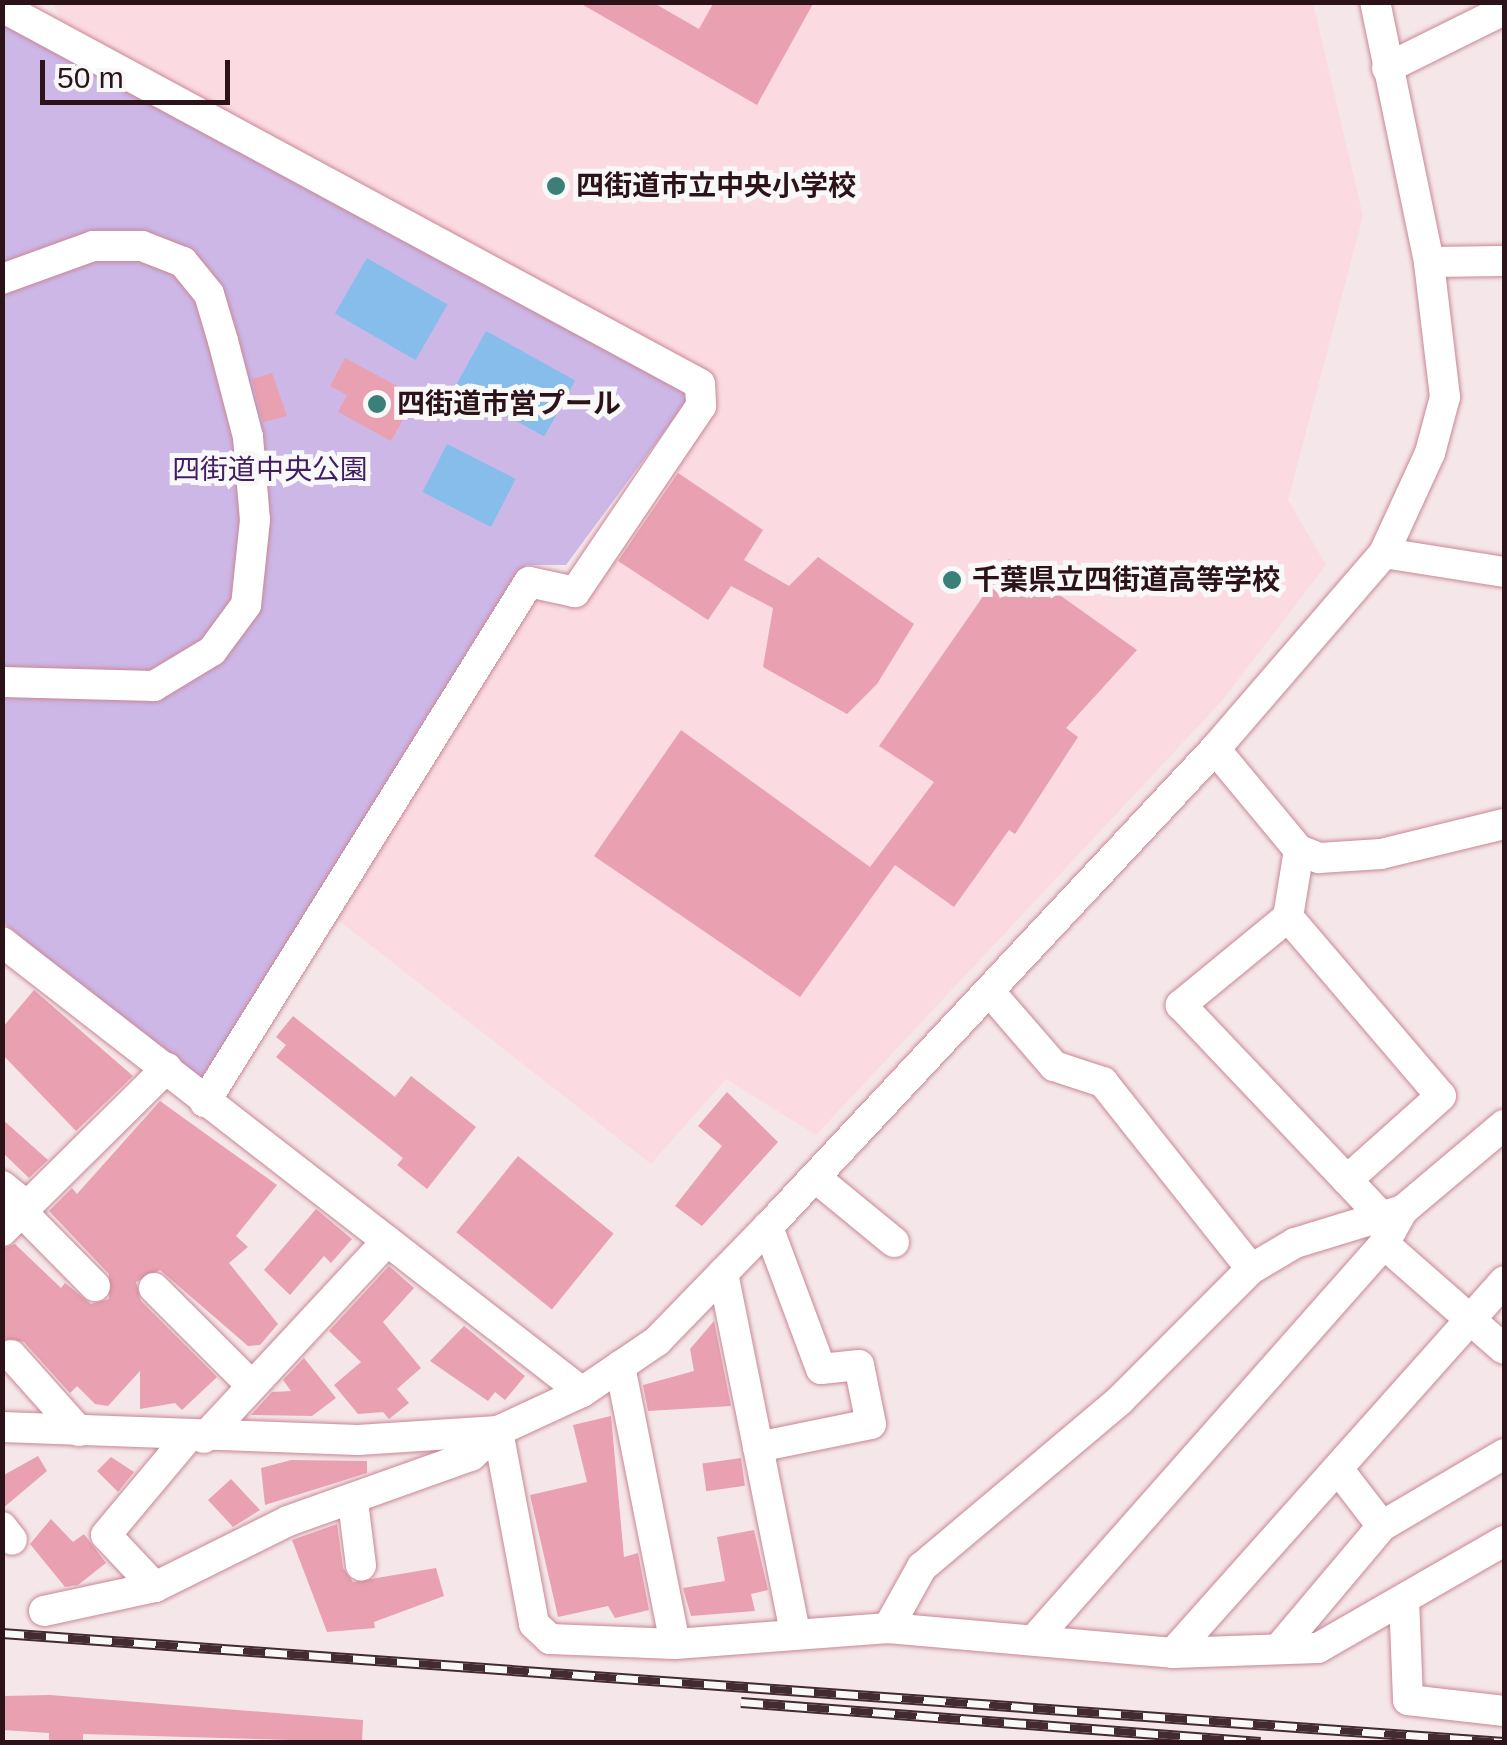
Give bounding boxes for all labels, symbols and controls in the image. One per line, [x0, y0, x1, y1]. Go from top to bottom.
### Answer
scale bar [45, 40, 235, 102]
text: 50 m [57, 61, 124, 94]
place label: 四街道市立中央小学校 [576, 169, 856, 203]
marker: 四街道市立中央小学校 [545, 175, 567, 197]
place label: 四街道市営プール [397, 387, 621, 421]
marker: 四街道市営プール [366, 393, 388, 415]
park label: 四街道中央公園 [172, 453, 368, 487]
place label: 千葉県立四街道高等学校 [972, 563, 1280, 597]
marker: 千葉県立四街道高等学校 [941, 569, 963, 591]

